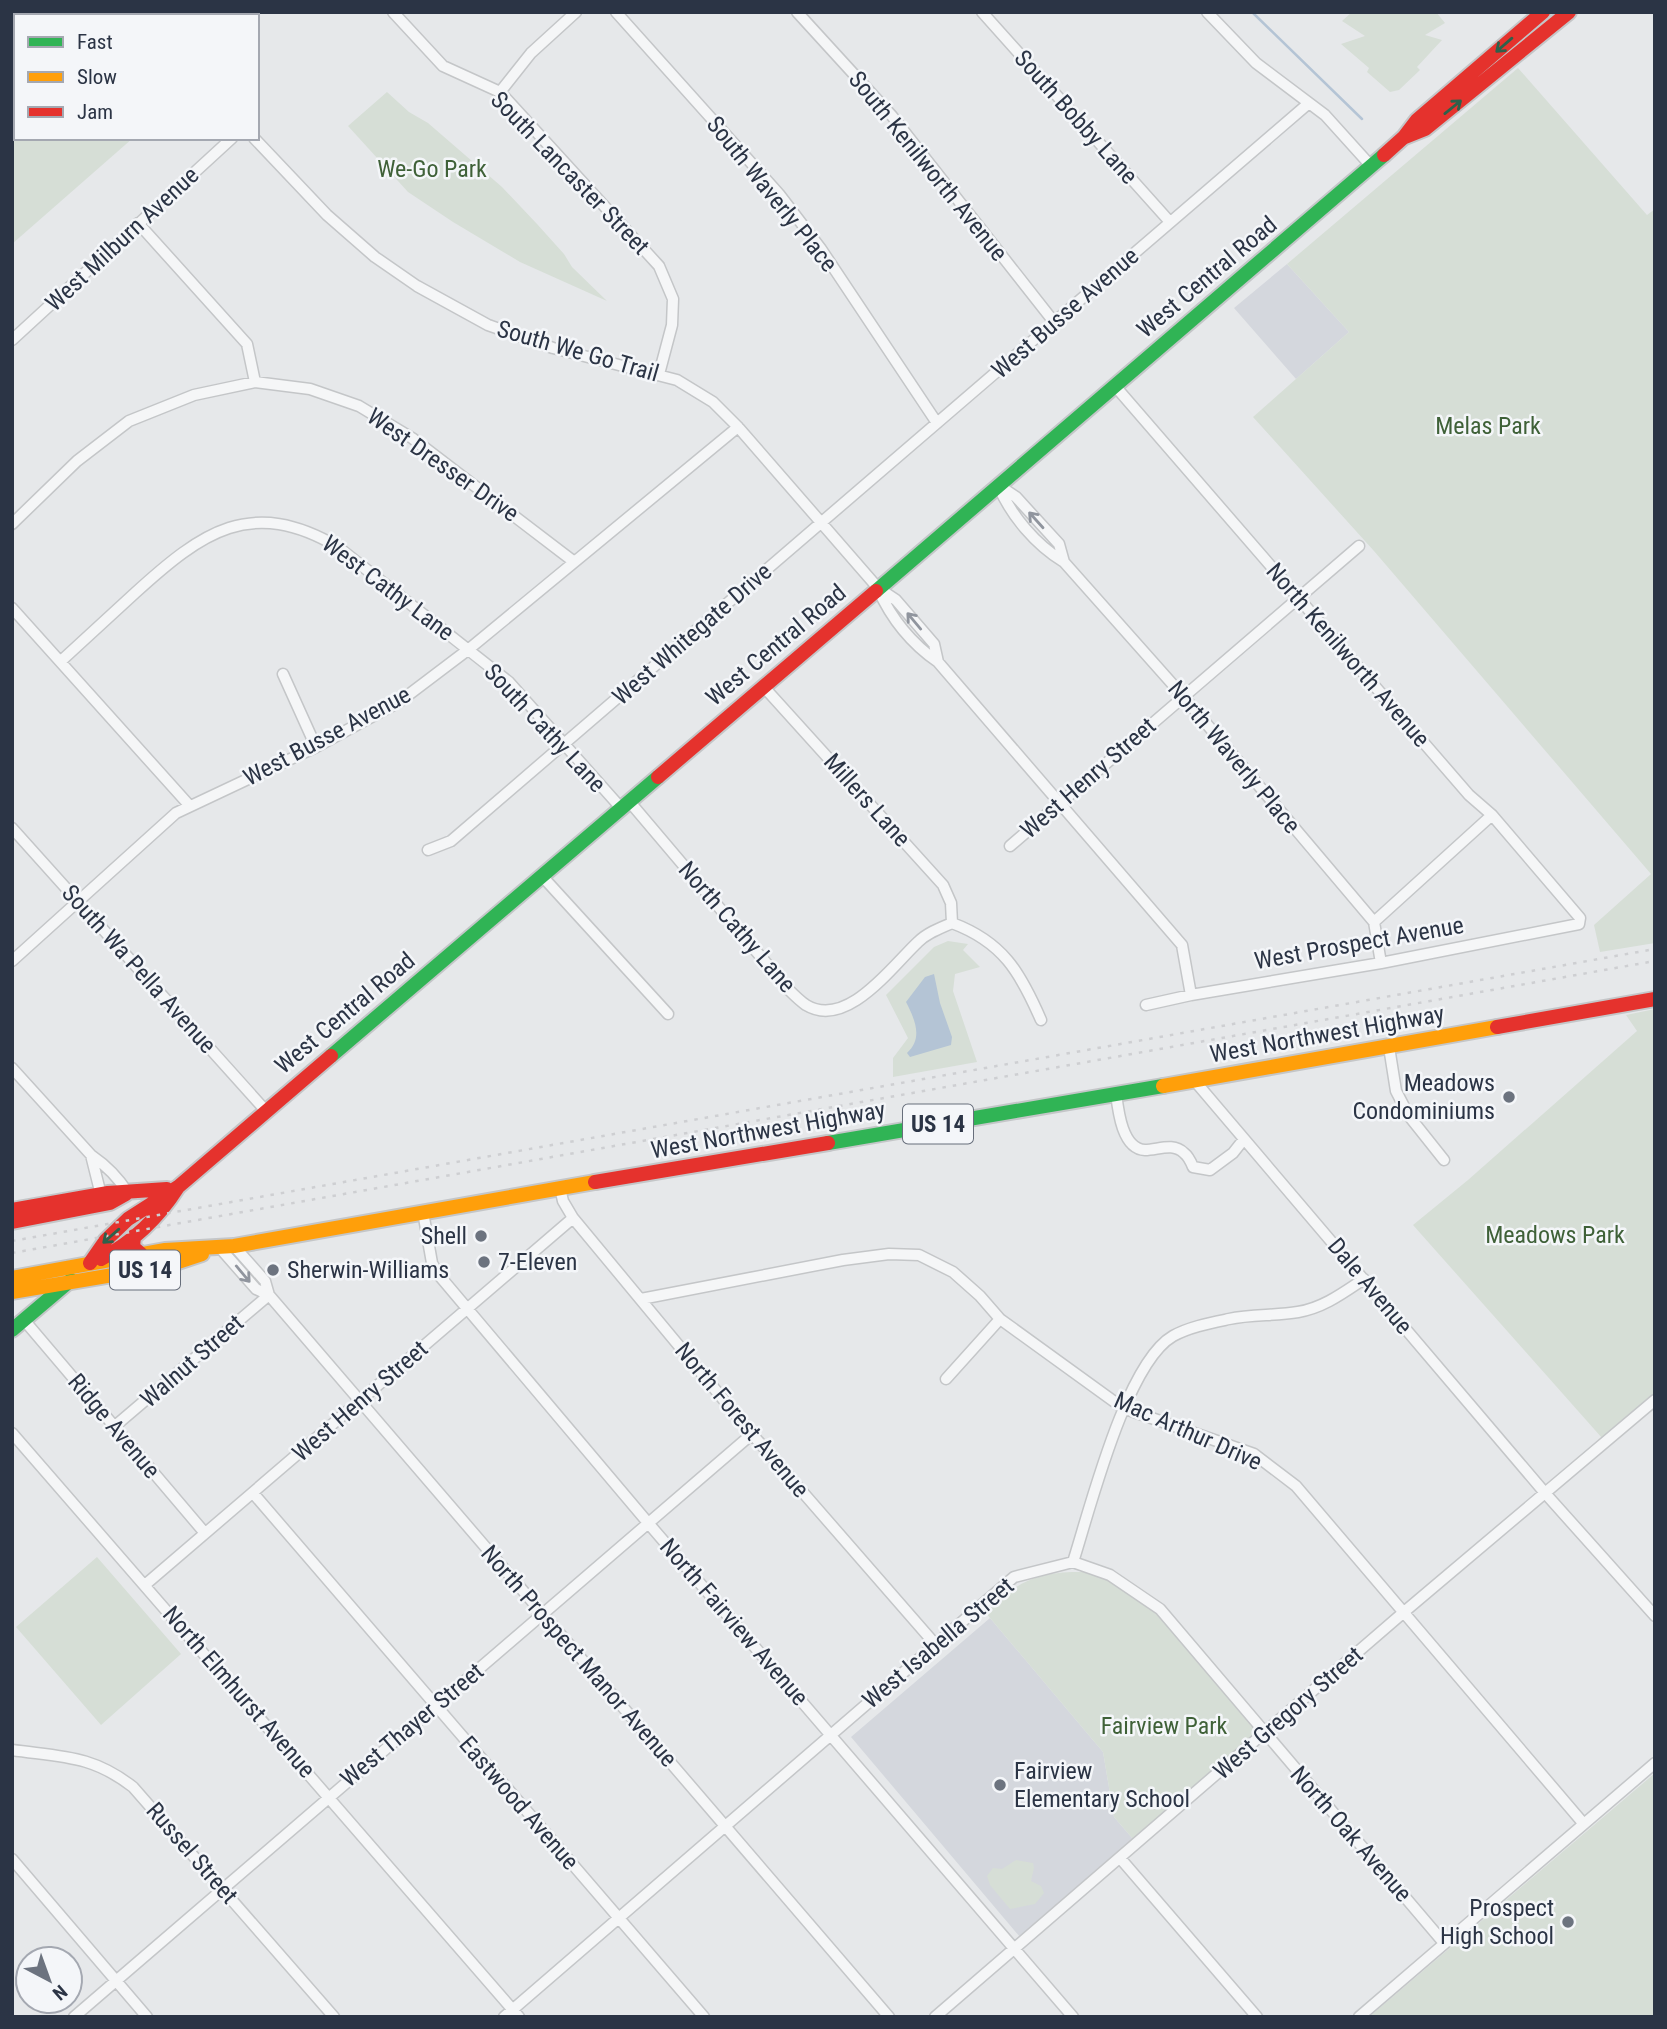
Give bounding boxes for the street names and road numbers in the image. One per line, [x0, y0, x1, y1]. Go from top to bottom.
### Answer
street label: South Bobby Lane [1009, 44, 1143, 190]
street label: South Kenilworth Avenue [843, 66, 1013, 266]
street label: South Lancaster Street [485, 86, 655, 260]
street label: South Waverly Place [701, 111, 843, 277]
street label: West Milburn Avenue [40, 161, 204, 317]
street label: West Central Road [1131, 210, 1283, 344]
street label: West Busse Avenue [986, 242, 1144, 384]
street label: South We Go Trail [494, 314, 662, 388]
street label: West Dresser Drive [362, 402, 524, 528]
street label: West Cathy Lane [317, 529, 459, 647]
street label: West Whitegate Drive [607, 557, 777, 711]
street label: North Kenilworth Avenue [1261, 557, 1435, 753]
street label: West Central Road [700, 578, 852, 712]
street label: South Cathy Lane [478, 658, 612, 798]
street label: North Waverly Place [1162, 675, 1306, 839]
street label: West Busse Avenue [239, 680, 415, 792]
street label: West Henry Street [1015, 712, 1161, 844]
street label: Millers Lane [818, 748, 916, 852]
street label: North Cathy Lane [673, 856, 801, 998]
street label: South Wa Pella Avenue [56, 879, 222, 1059]
street label: West Prospect Avenue [1252, 911, 1466, 975]
street label: West Central Road [269, 946, 421, 1080]
street label: West Northwest Highway [1208, 1000, 1446, 1068]
street label: West Northwest Highway [649, 1096, 887, 1164]
road number: US 14 [903, 1105, 973, 1144]
street label: Dale Avenue [1322, 1232, 1418, 1340]
road number: US 14 [110, 1250, 180, 1289]
street label: Walnut Street [135, 1309, 249, 1413]
street label: West Henry Street [287, 1335, 433, 1467]
street label: North Forest Avenue [669, 1337, 815, 1503]
street label: Ridge Avenue [62, 1368, 166, 1484]
street label: Mac Arthur Drive [1110, 1386, 1266, 1476]
street label: North Fairview Avenue [654, 1533, 814, 1711]
street label: North Prospect Manor Avenue [475, 1539, 683, 1773]
street label: West Isabella Street [857, 1572, 1019, 1714]
street label: North Elmhurst Avenue [157, 1601, 321, 1783]
street label: West Gregory Street [1208, 1641, 1368, 1785]
street label: West Thayer Street [335, 1657, 489, 1793]
street label: Eastwood Avenue [453, 1731, 585, 1875]
street label: North Oak Avenue [1285, 1761, 1417, 1907]
street label: Russel Street [141, 1797, 243, 1909]

